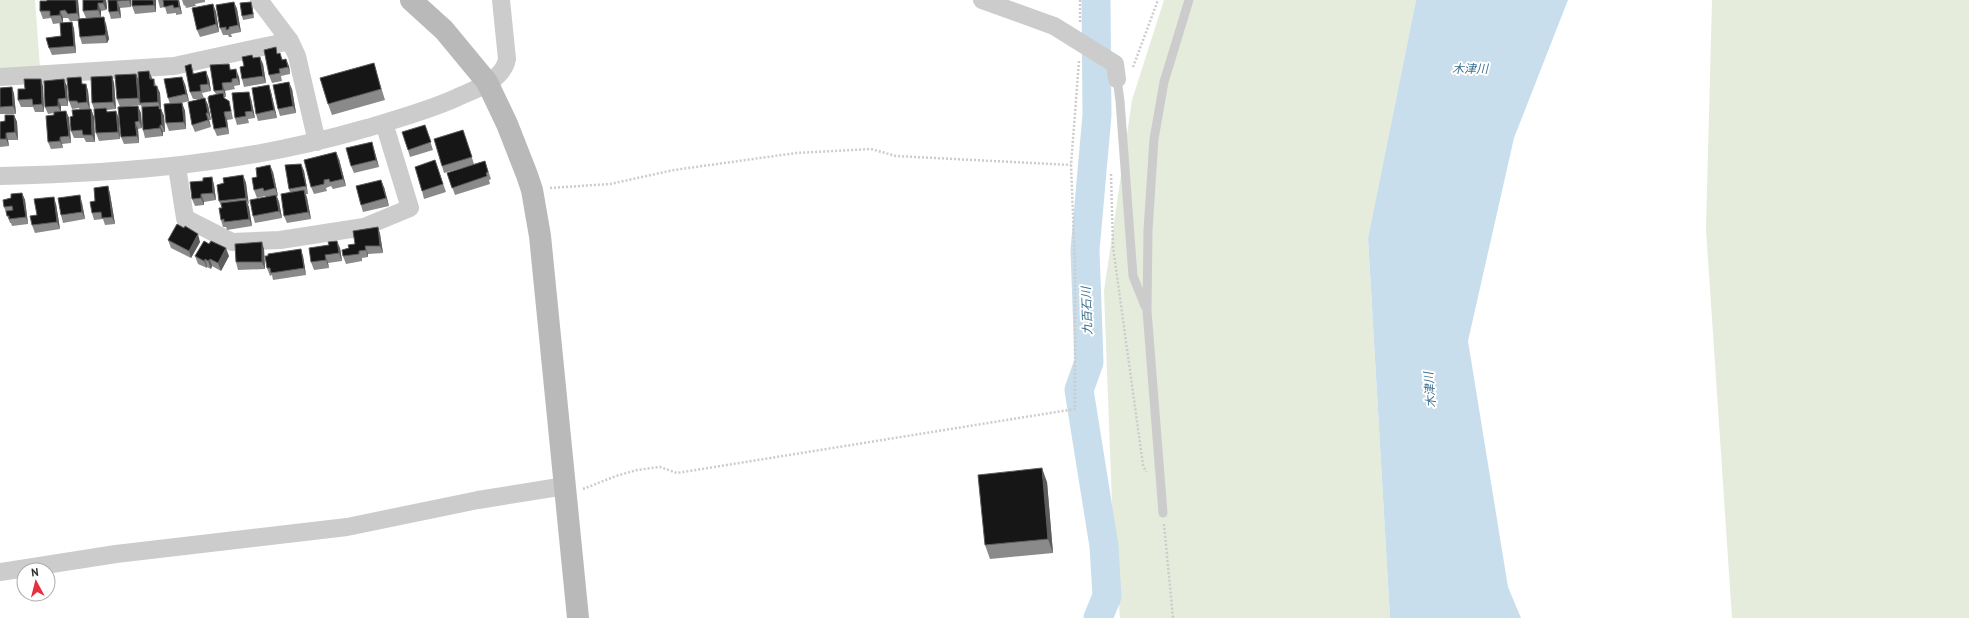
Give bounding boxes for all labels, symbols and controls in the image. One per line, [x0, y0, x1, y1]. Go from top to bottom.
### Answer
water label: 木津川 [1452, 61, 1490, 76]
water label: 九百石川 [1078, 285, 1095, 335]
water label: 木津川 [1420, 369, 1439, 409]
north arrow [16, 562, 56, 602]
text: N [30, 565, 39, 579]

